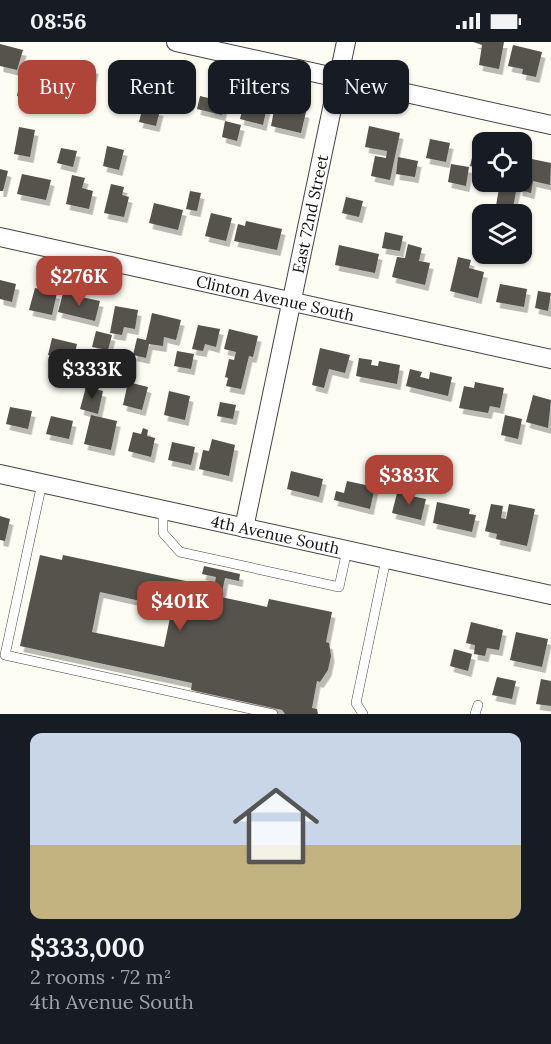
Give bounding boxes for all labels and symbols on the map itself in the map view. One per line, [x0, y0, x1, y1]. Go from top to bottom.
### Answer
street label: East 72nd Street [288, 152, 332, 275]
pin: $276K [37, 256, 121, 307]
street label: Clinton Avenue South [194, 271, 357, 325]
pin: $333K [50, 349, 134, 400]
pin: $383K [367, 455, 451, 506]
street label: 4th Avenue South [209, 511, 342, 558]
pin: $401K [138, 581, 222, 632]

